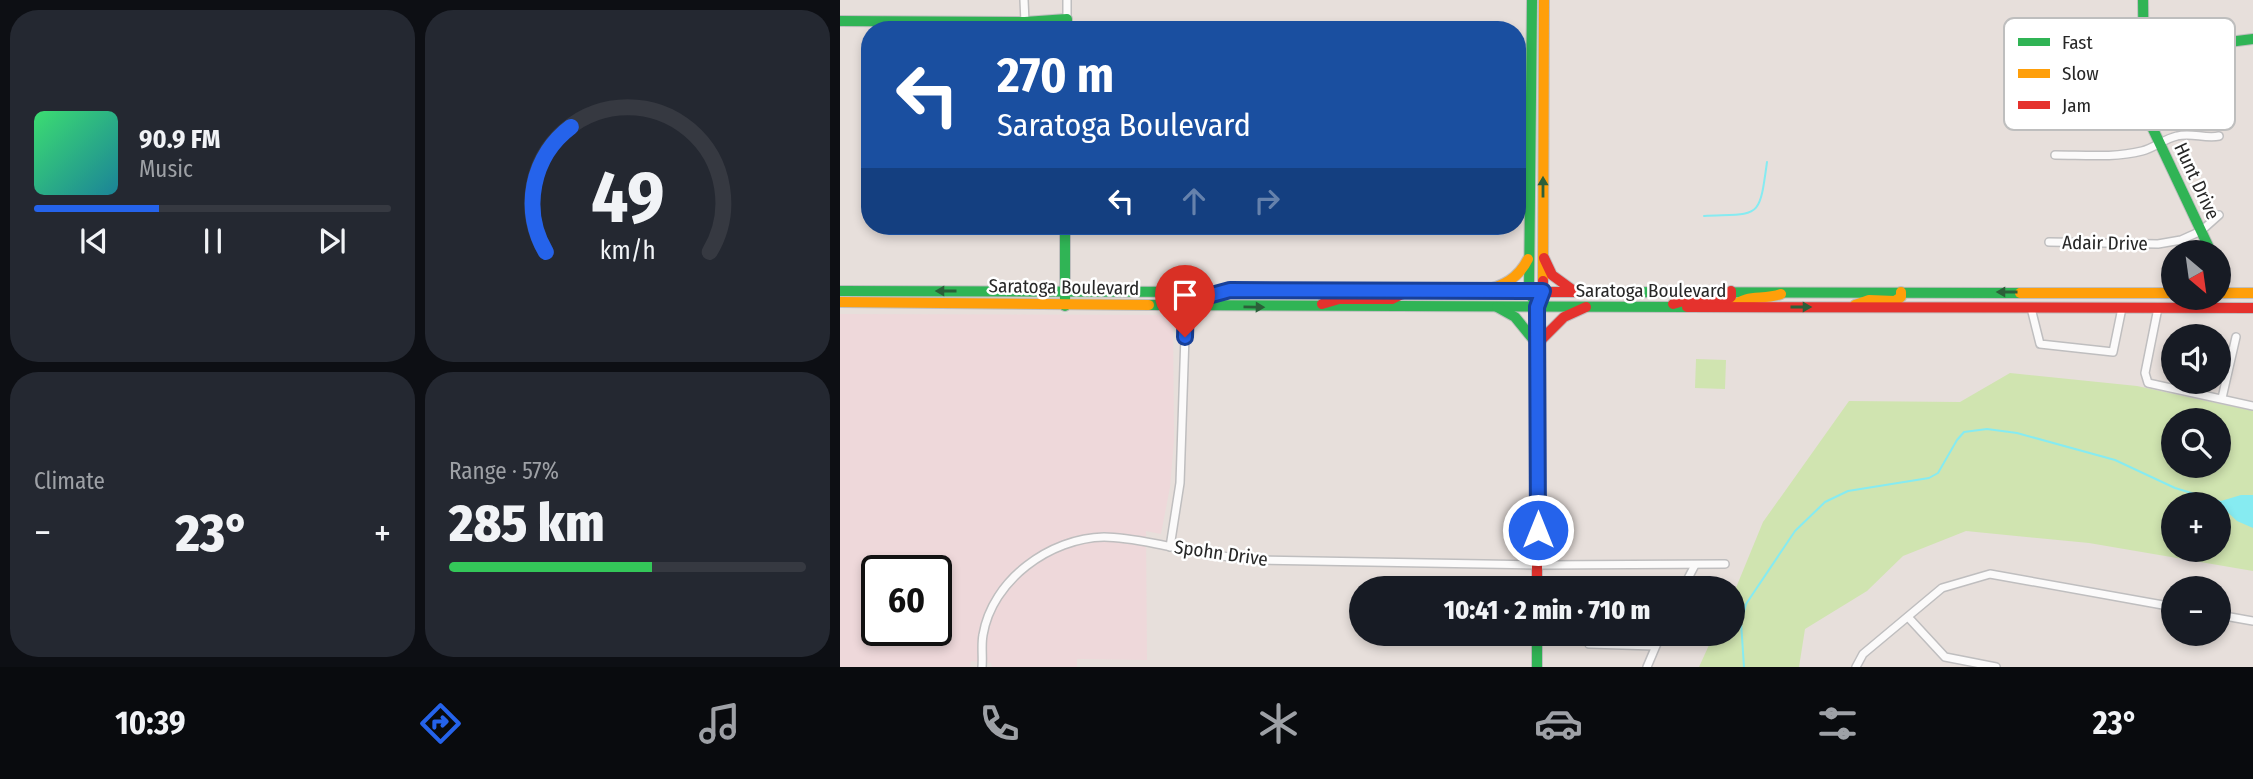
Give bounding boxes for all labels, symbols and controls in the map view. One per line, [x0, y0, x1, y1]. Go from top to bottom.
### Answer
legend [2004, 18, 2235, 130]
text: Fast [2062, 31, 2093, 54]
text: 270 m [997, 46, 1114, 105]
icon: left [882, 49, 973, 140]
text: Slow [2062, 62, 2099, 85]
text: Jam [2062, 94, 2091, 117]
text: Saratoga Boulevard [997, 106, 1251, 144]
text: 90.9 FM [139, 124, 220, 155]
street label: Hunt Drive [2169, 139, 2225, 223]
text: 49 [591, 154, 664, 241]
text: Music [139, 155, 193, 183]
one-way arrow [1537, 176, 1549, 198]
icon: left [1102, 182, 1140, 220]
icon: ahead [1175, 182, 1213, 220]
icon: right [1248, 182, 1286, 220]
icon: previous [75, 222, 113, 260]
icon: pause [194, 222, 232, 260]
icon: next [313, 222, 351, 260]
street label: Adair Drive [2062, 231, 2148, 255]
text: km/h [600, 236, 655, 266]
north arrow [2161, 240, 2231, 310]
map controls [2161, 240, 2231, 646]
pin [1155, 265, 1215, 337]
street label: Saratoga Boulevard [988, 274, 1140, 300]
icon: arrive [1166, 276, 1204, 314]
street label: Saratoga Boulevard [1576, 279, 1726, 302]
one-way arrow [935, 285, 957, 297]
one-way arrow [1996, 286, 2018, 298]
one-way arrow [1244, 301, 1266, 312]
one-way arrow [1790, 301, 1812, 313]
button: sound [2161, 324, 2231, 394]
button: search [2161, 408, 2231, 478]
text: Range · 57% [449, 457, 559, 485]
text: Climate [34, 467, 105, 495]
text: 285 km [449, 492, 605, 555]
button: + [2161, 492, 2231, 562]
position arrow [1501, 493, 1575, 567]
text: 23° [176, 502, 249, 565]
text: − [34, 510, 51, 556]
text: + [374, 510, 391, 556]
street label: Spohn Drive [1173, 535, 1269, 571]
speed limit sign: 60 [861, 555, 952, 646]
button: − [2161, 576, 2231, 646]
text: 10:41 · 2 min · 710 m [1444, 595, 1650, 626]
icon: directions [416, 699, 465, 748]
icon: music [695, 699, 744, 748]
icon: phone [975, 699, 1024, 748]
icon: climate [1254, 699, 1303, 748]
icon: car [1534, 699, 1583, 748]
icon: filters [1813, 699, 1862, 748]
text: 10:39 [115, 704, 185, 742]
text: 23° [2093, 704, 2138, 742]

